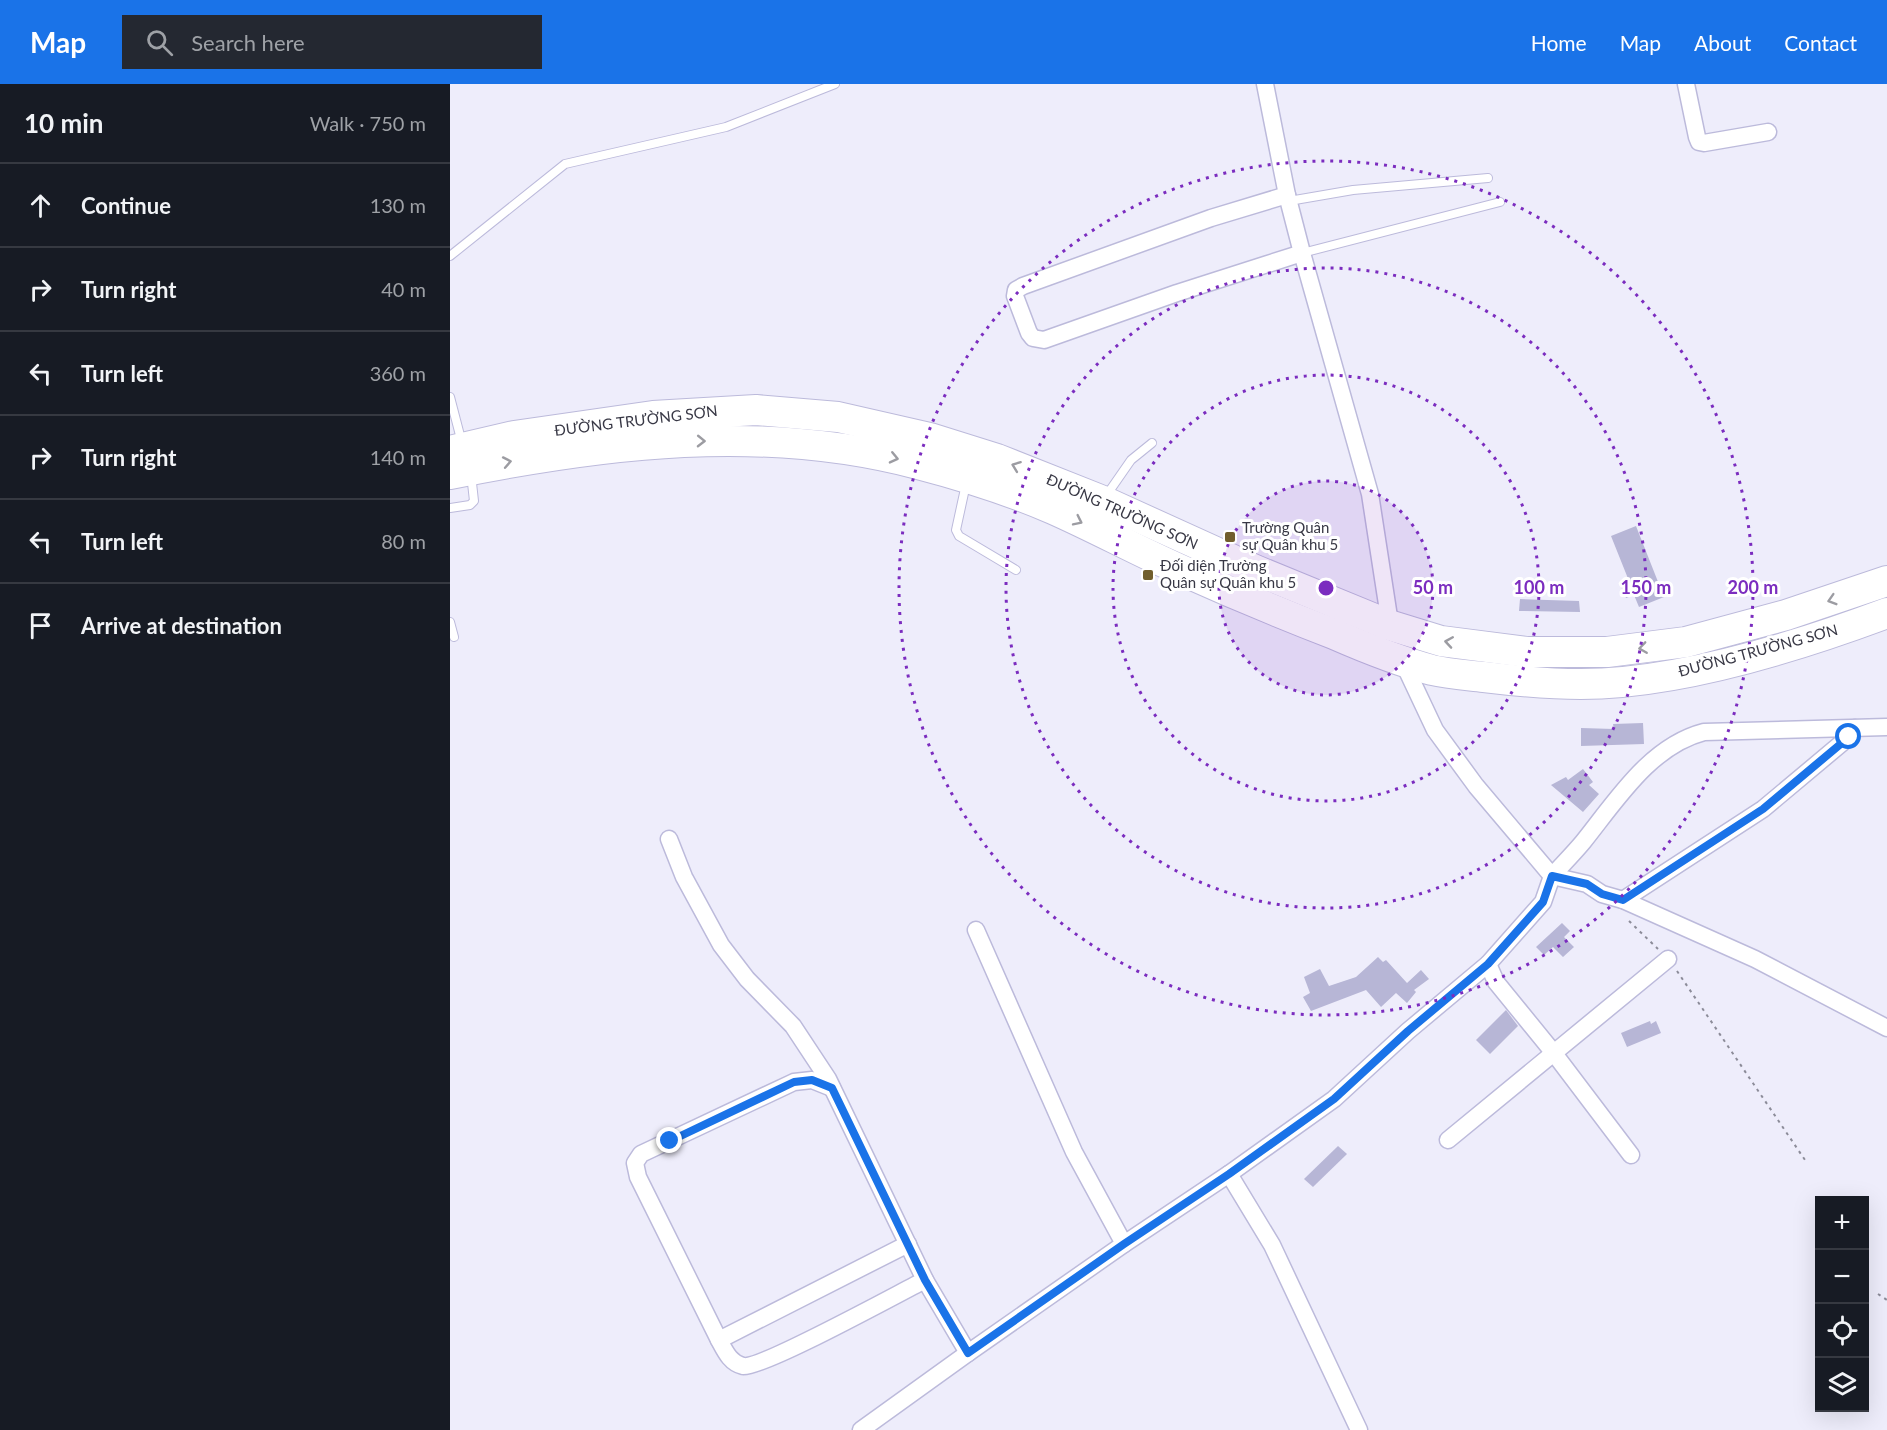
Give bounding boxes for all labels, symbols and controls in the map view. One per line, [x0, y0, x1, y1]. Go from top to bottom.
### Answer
search box [122, 15, 542, 69]
text: Map [30, 25, 86, 59]
icon: search [143, 26, 176, 59]
text: Search here [191, 29, 305, 56]
text: Home [1531, 30, 1587, 55]
text: Map [1620, 30, 1661, 55]
text: About [1694, 30, 1751, 55]
text: Contact [1784, 30, 1857, 55]
text: 10 min [24, 107, 104, 139]
text: Walk · 750 m [310, 111, 426, 135]
icon: ahead [24, 189, 57, 222]
text: Continue [81, 192, 171, 219]
text: 130 m [370, 193, 426, 217]
icon: right [24, 273, 57, 306]
text: Turn right [81, 276, 176, 303]
text: 40 m [381, 277, 426, 301]
icon: left [24, 357, 57, 390]
text: Turn left [81, 360, 163, 387]
text: 360 m [370, 361, 426, 385]
street label: ĐƯỜNG TRƯỜNG SƠN [553, 401, 719, 439]
one-way arrow [696, 434, 705, 447]
icon: right [24, 441, 57, 474]
text: Turn right [81, 444, 176, 471]
text: 140 m [370, 445, 426, 469]
one-way arrow [889, 451, 899, 464]
one-way arrow [502, 456, 512, 469]
one-way arrow [1011, 461, 1022, 474]
street label: ĐƯỜNG TRƯỜNG SƠN [1044, 469, 1201, 553]
one-way arrow [1072, 514, 1083, 526]
place label: Trường Quân sự Quân khu 5 [1242, 518, 1338, 553]
icon: left [24, 525, 57, 558]
text: Turn left [81, 528, 163, 555]
text: 80 m [381, 529, 426, 553]
marker: Trường Quân sự Quân khu 5 [1223, 530, 1237, 544]
place label: Đối diện Trường Quân sự Quân khu 5 [1160, 556, 1296, 591]
marker: Đối diện Trường Quân sự Quân khu 5 [1141, 568, 1155, 582]
text: 50 m [1413, 576, 1453, 598]
text: 100 m [1514, 576, 1564, 598]
text: 150 m [1621, 576, 1671, 598]
text: 200 m [1728, 576, 1778, 598]
centre of rings [1316, 578, 1336, 598]
one-way arrow [1827, 593, 1838, 606]
icon: arrive [24, 609, 57, 642]
text: Arrive at destination [81, 612, 282, 639]
street label: ĐƯỜNG TRƯỜNG SƠN [1676, 620, 1839, 680]
one-way arrow [1444, 636, 1454, 648]
one-way arrow [1638, 642, 1648, 654]
route start [1835, 723, 1861, 749]
route end [656, 1127, 682, 1153]
map controls [1815, 1196, 1869, 1412]
button: + [1815, 1196, 1869, 1250]
button: − [1815, 1250, 1869, 1304]
button: locate [1815, 1304, 1869, 1358]
button: layers [1815, 1358, 1869, 1412]

